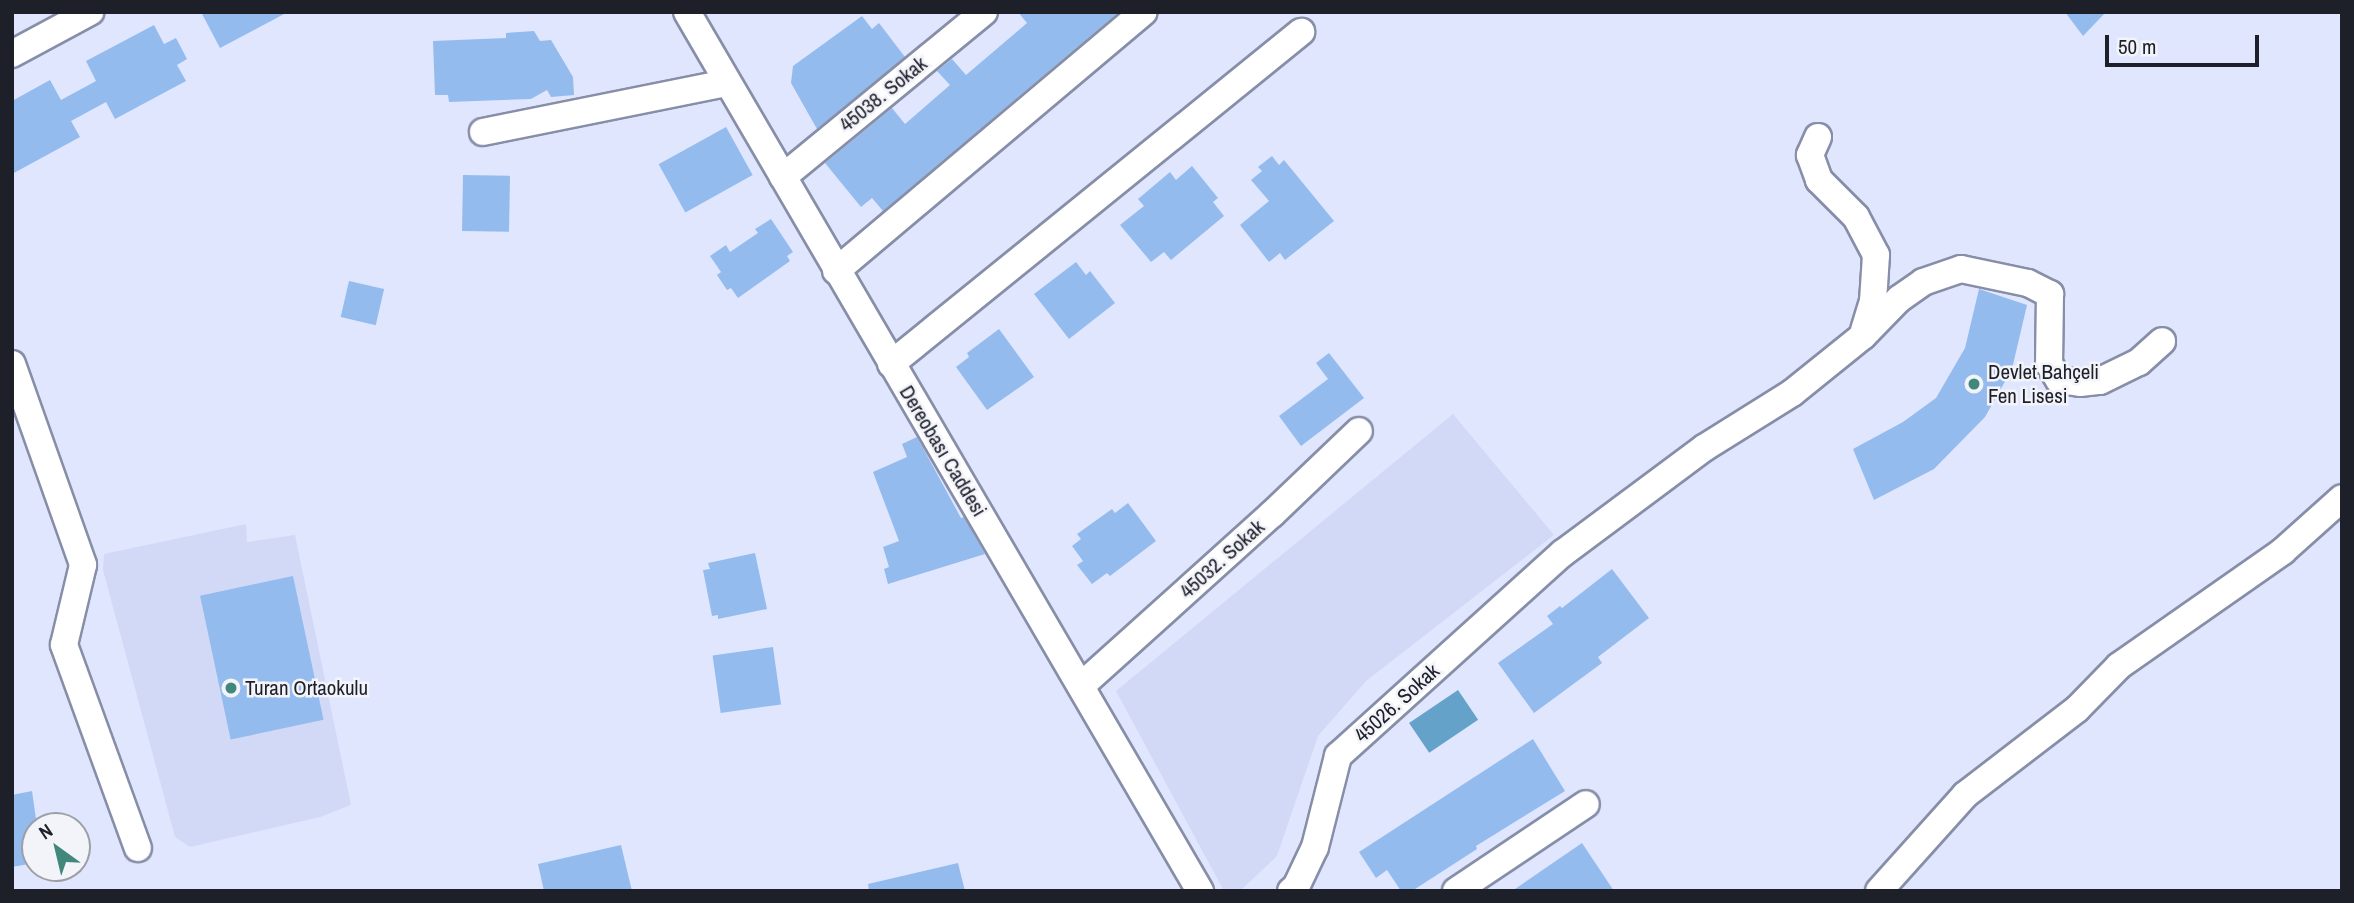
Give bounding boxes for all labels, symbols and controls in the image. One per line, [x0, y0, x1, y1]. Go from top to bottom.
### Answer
scale bar [2109, 21, 2263, 65]
text: 50 m [2118, 32, 2156, 61]
street label: 45038. Sokak [834, 51, 932, 137]
place label: Devlet Bahçeli Fen Lisesi [1988, 359, 2099, 409]
marker: Devlet Bahçeli Fen Lisesi [1966, 376, 1982, 392]
street label: Dereobası Caddesi [894, 381, 992, 521]
street label: 45032. Sokak [1174, 514, 1270, 604]
street label: 45026. Sokak [1349, 658, 1445, 748]
place label: Turan Ortaokulu [245, 675, 368, 701]
marker: Turan Ortaokulu [223, 680, 239, 696]
north arrow [21, 812, 91, 882]
text: N [33, 817, 57, 845]

